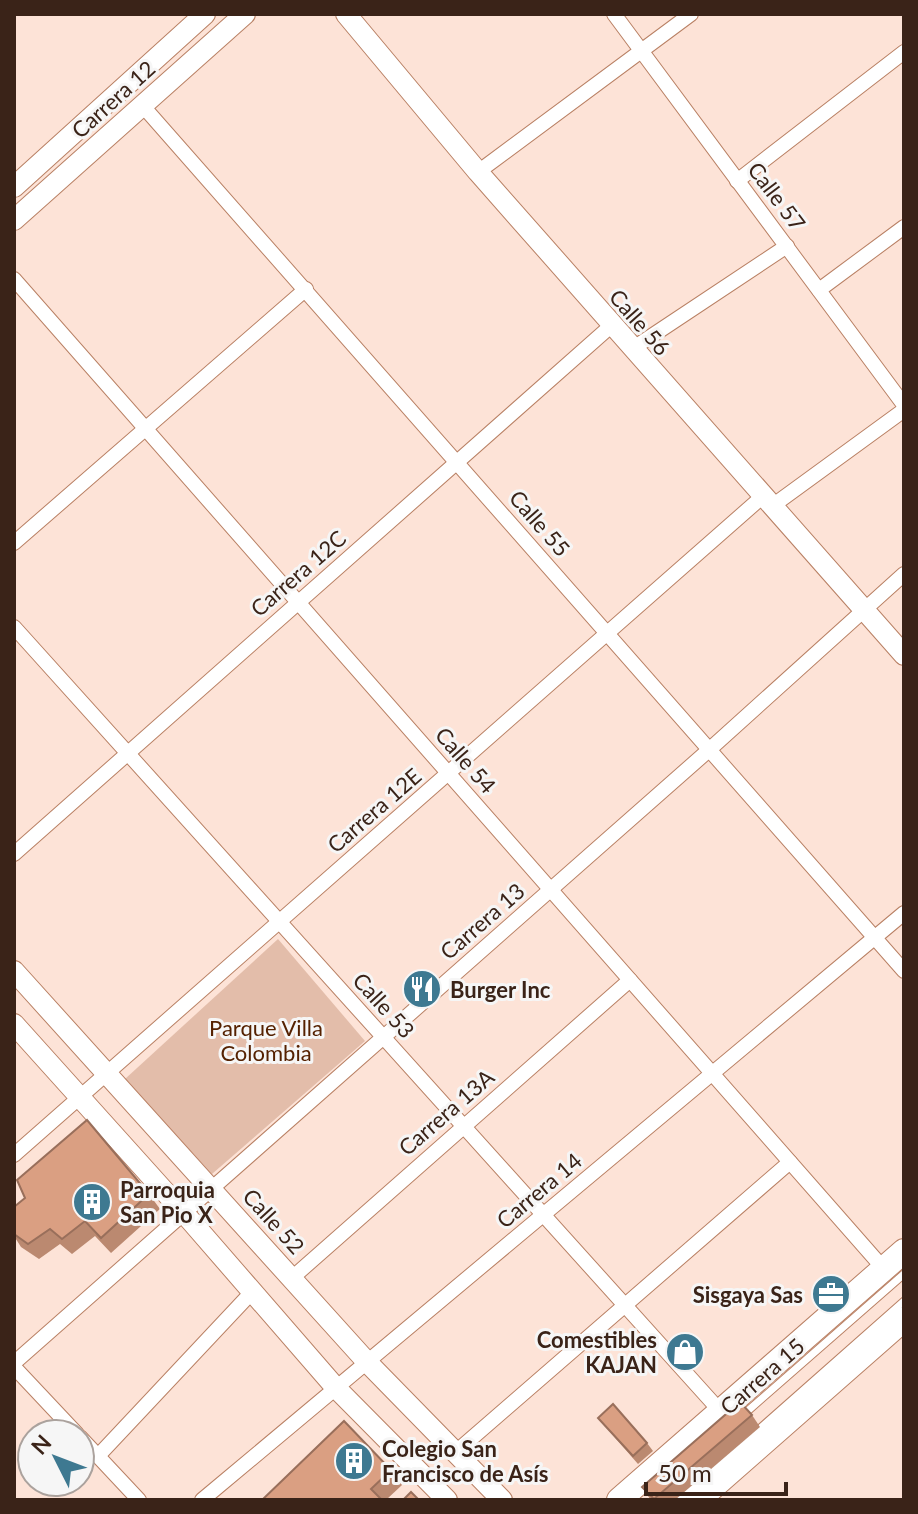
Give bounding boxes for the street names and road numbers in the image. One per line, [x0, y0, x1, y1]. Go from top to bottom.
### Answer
street label: Carrera 12 [66, 55, 160, 143]
street label: Calle 57 [743, 156, 811, 236]
street label: Calle 56 [604, 283, 676, 361]
street label: Calle 55 [504, 484, 576, 562]
street label: Carrera 12C [245, 524, 351, 622]
street label: Calle 54 [430, 721, 502, 799]
street label: Carrera 12E [322, 762, 426, 858]
street label: Carrera 13 [434, 877, 530, 965]
street label: Calle 53 [348, 967, 420, 1043]
street label: Carrera 13A [393, 1063, 499, 1161]
street label: Carrera 14 [491, 1146, 587, 1233]
street label: Calle 52 [238, 1183, 310, 1259]
street label: Carrera 15 [714, 1332, 810, 1420]

